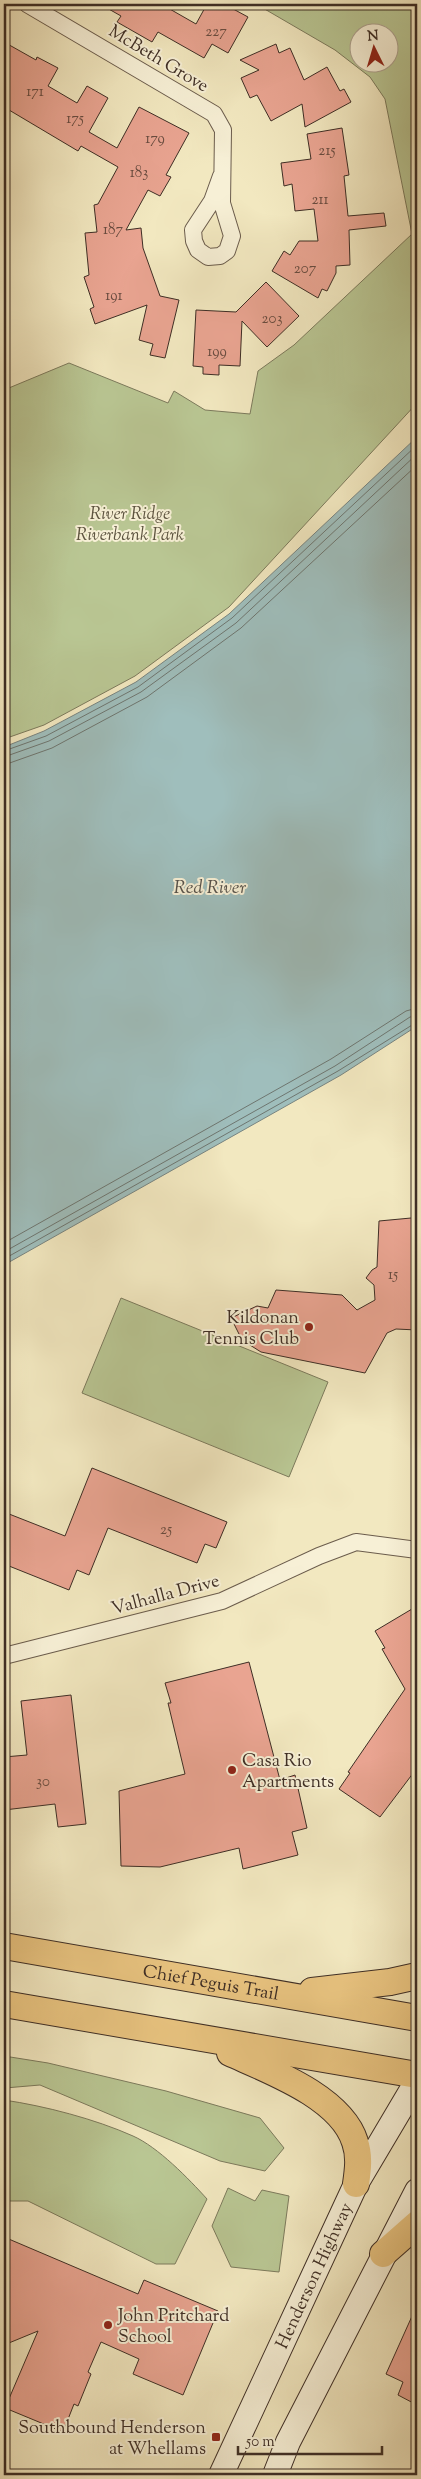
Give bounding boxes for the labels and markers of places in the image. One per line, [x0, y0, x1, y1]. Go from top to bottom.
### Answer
place label: Kildonan Tennis Club [203, 1306, 299, 1353]
marker: Kildonan Tennis Club [303, 1321, 315, 1333]
place label: Casa Rio Apartments [242, 1749, 334, 1796]
marker: Casa Rio Apartments [226, 1764, 238, 1776]
place label: John Pritchard School [117, 2304, 229, 2351]
marker: John Pritchard School [102, 2319, 114, 2331]
place label: Southbound Henderson at Whellams [18, 2416, 206, 2463]
marker: Southbound Henderson at Whellams [210, 2431, 222, 2443]

